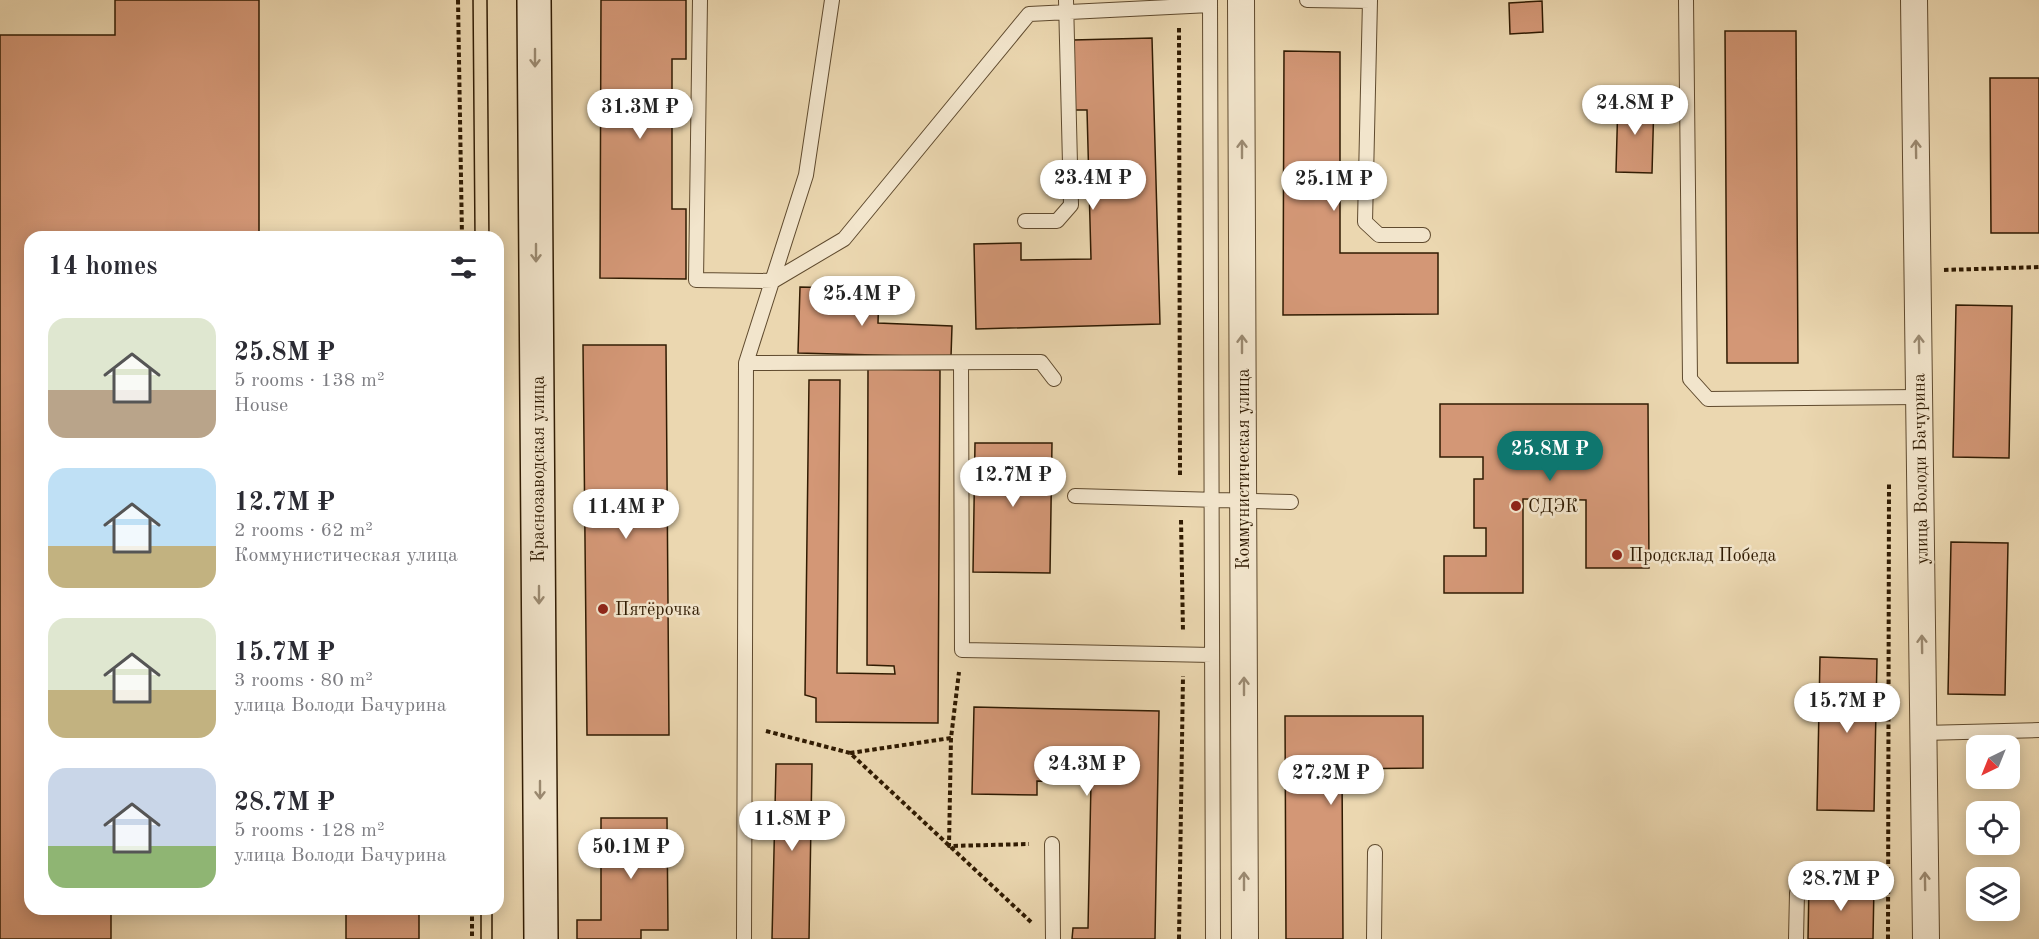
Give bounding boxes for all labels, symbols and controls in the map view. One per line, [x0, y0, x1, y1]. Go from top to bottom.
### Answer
one-way arrow [529, 48, 541, 68]
pin: 24.8M ₽ [1580, 85, 1690, 136]
pin: 31.3M ₽ [585, 89, 695, 140]
text: 24.8M ₽ [1596, 94, 1674, 114]
text: 31.3M ₽ [601, 98, 679, 118]
one-way arrow [1236, 139, 1248, 159]
one-way arrow [1910, 139, 1922, 159]
pin: 23.4M ₽ [1038, 160, 1148, 211]
pin: 25.1M ₽ [1279, 161, 1389, 212]
text: 23.4M ₽ [1054, 169, 1132, 189]
text: 25.1M ₽ [1295, 170, 1373, 190]
one-way arrow [531, 243, 542, 263]
icon: filters [447, 251, 480, 284]
text: 14 homes [48, 254, 157, 280]
pin: 25.4M ₽ [807, 276, 917, 327]
text: 25.4M ₽ [823, 285, 901, 305]
one-way arrow [1236, 334, 1248, 354]
one-way arrow [1913, 334, 1924, 354]
text: 25.8M ₽ [234, 340, 335, 366]
icon: home [96, 342, 168, 414]
street label: Коммунистическая улица [1235, 368, 1253, 570]
text: 5 rooms · 138 m² [234, 371, 384, 391]
street label: улица Володи Бачурина [1910, 373, 1932, 565]
street label: Краснозаводская улица [530, 376, 548, 562]
text: House [234, 396, 288, 416]
pin: 25.8M ₽ [1495, 431, 1605, 482]
text: 25.8M ₽ [1511, 440, 1589, 460]
pin: 12.7M ₽ [958, 457, 1068, 508]
text: 12.7M ₽ [974, 466, 1052, 486]
pin: 11.4M ₽ [571, 489, 681, 540]
text: 12.7M ₽ [234, 490, 335, 516]
icon: home [96, 492, 168, 564]
text: 11.4M ₽ [587, 498, 665, 518]
place label: СДЭК [1528, 498, 1578, 516]
marker: СДЭК [1509, 499, 1523, 513]
text: 2 rooms · 62 m² [234, 521, 373, 541]
text: Коммунистическая улица [234, 546, 458, 566]
place label: Продсклад Победа [1629, 547, 1777, 565]
marker: Продсклад Победа [1610, 548, 1624, 562]
one-way arrow [533, 585, 545, 605]
place label: Пятёрочка [615, 601, 701, 619]
marker: Пятёрочка [596, 602, 610, 616]
one-way arrow [1916, 634, 1928, 654]
text: 15.7M ₽ [234, 640, 335, 666]
icon: home [96, 642, 168, 714]
text: 3 rooms · 80 m² [234, 671, 373, 691]
one-way arrow [1238, 676, 1250, 696]
pin: 15.7M ₽ [1792, 683, 1902, 734]
text: 15.7M ₽ [1808, 692, 1886, 712]
text: улица Володи Бачурина [234, 696, 447, 716]
north arrow [1966, 735, 2020, 789]
map controls [1966, 735, 2020, 921]
pin: 24.3M ₽ [1032, 746, 1142, 797]
text: 24.3M ₽ [1048, 755, 1126, 775]
pin: 27.2M ₽ [1276, 755, 1386, 806]
text: 27.2M ₽ [1292, 764, 1370, 784]
one-way arrow [534, 780, 546, 800]
text: 28.7M ₽ [234, 790, 335, 816]
icon: home [96, 792, 168, 864]
pin: 11.8M ₽ [737, 801, 847, 852]
button: locate [1966, 801, 2020, 855]
text: 11.8M ₽ [753, 810, 831, 830]
text: 5 rooms · 128 m² [234, 821, 384, 841]
pin: 50.1M ₽ [576, 829, 686, 880]
text: 50.1M ₽ [592, 838, 670, 858]
text: улица Володи Бачурина [234, 846, 447, 866]
pin: 28.7M ₽ [1786, 861, 1896, 912]
button: layers [1966, 867, 2020, 921]
text: 28.7M ₽ [1802, 870, 1880, 890]
one-way arrow [1238, 871, 1250, 891]
one-way arrow [1919, 871, 1931, 891]

